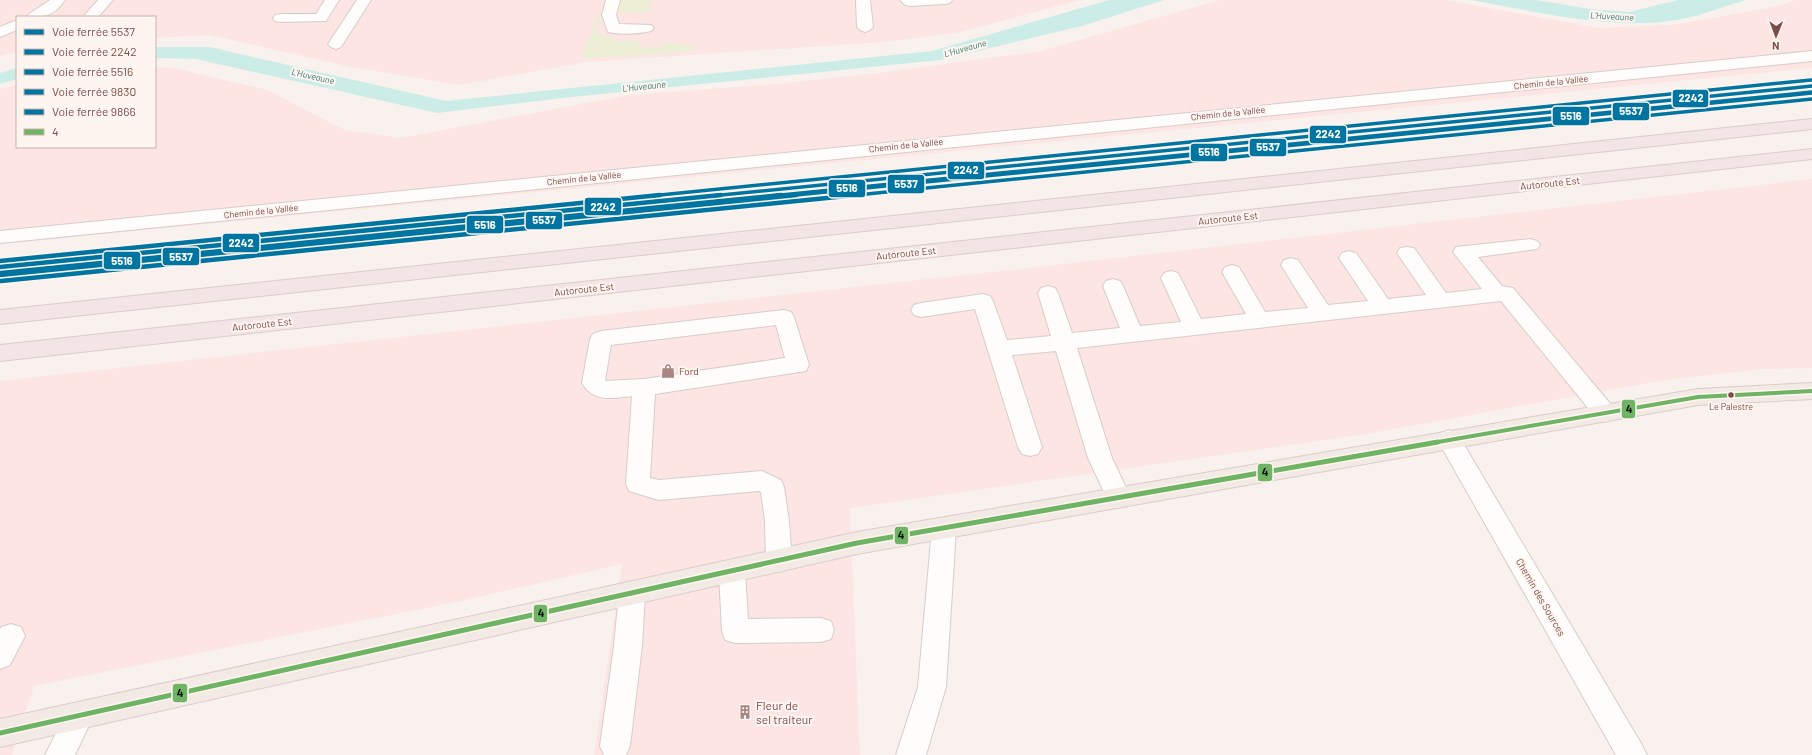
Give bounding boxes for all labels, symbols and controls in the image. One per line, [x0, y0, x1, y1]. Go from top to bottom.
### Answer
water label: L'Huveaune [1590, 9, 1634, 23]
legend [16, 16, 156, 148]
north arrow [1756, 16, 1796, 56]
text: Voie ferrée 5537 [52, 24, 135, 38]
water label: L'Huveaune [943, 37, 988, 59]
text: N [1772, 40, 1780, 53]
text: Voie ferrée 2242 [52, 44, 137, 58]
text: Voie ferrée 5516 [52, 64, 133, 78]
water label: L'Huveaune [291, 66, 336, 86]
street label: Chemin de la Vallée [1513, 73, 1589, 91]
water label: L'Huveaune [622, 78, 667, 94]
text: Voie ferrée 9830 [52, 84, 136, 98]
line badge: 2242 [1672, 89, 1709, 108]
text: 2242 [1678, 91, 1704, 104]
line badge: 5537 [1612, 102, 1650, 121]
text: Voie ferrée 9866 [52, 104, 136, 118]
street label: Chemin de la Vallée [1190, 104, 1266, 122]
text: 5537 [1619, 104, 1643, 117]
line badge: 5516 [1552, 106, 1590, 126]
text: 5516 [1560, 109, 1582, 122]
text: 4 [52, 124, 59, 138]
line badge: 2242 [1309, 125, 1347, 144]
text: 2242 [1315, 127, 1341, 140]
street label: Chemin de la Vallée [868, 136, 944, 154]
line badge: 5537 [1249, 138, 1287, 157]
text: 5537 [1256, 140, 1280, 153]
line badge: 5516 [1190, 143, 1228, 162]
text: 5516 [1198, 145, 1220, 158]
line badge: 2242 [947, 161, 985, 180]
text: 2242 [953, 163, 979, 176]
street label: Chemin de la Vallée [546, 169, 622, 187]
line badge: 5537 [887, 174, 925, 194]
street label: Autoroute Est [1519, 174, 1581, 192]
text: 5537 [894, 177, 918, 190]
line badge: 5516 [828, 179, 866, 198]
text: 5516 [836, 181, 858, 194]
line badge: 2242 [584, 197, 622, 216]
text: 2242 [590, 200, 616, 213]
street label: Chemin de la Vallée [223, 202, 299, 220]
street label: Autoroute Est [1197, 209, 1259, 227]
line badge: 5537 [525, 211, 563, 230]
text: 5537 [532, 213, 556, 226]
line badge: 5516 [466, 215, 504, 234]
text: 5516 [474, 218, 496, 231]
line badge: 2242 [222, 233, 260, 253]
text: 2242 [228, 236, 254, 249]
street label: Autoroute Est [875, 244, 937, 262]
line badge: 5537 [162, 247, 200, 266]
text: 5537 [169, 250, 193, 263]
line badge: 5516 [103, 251, 141, 270]
text: 5516 [111, 254, 133, 267]
street label: Autoroute Est [553, 280, 615, 298]
street label: Autoroute Est [231, 315, 293, 333]
shop icon: Ford [660, 363, 676, 379]
place label: Ford [679, 365, 699, 377]
marker: Le Palestre [1726, 390, 1736, 400]
line badge: 4 [1621, 399, 1636, 419]
place label: Le Palestre [1709, 401, 1753, 412]
text: 4 [1626, 402, 1633, 415]
line badge: 4 [1257, 463, 1273, 482]
text: 4 [1262, 465, 1269, 478]
line badge: 4 [894, 526, 909, 545]
text: 4 [898, 528, 905, 541]
street label: Chemin des Sources [1514, 556, 1568, 638]
line badge: 4 [533, 604, 548, 623]
text: 4 [538, 606, 545, 619]
line badge: 4 [172, 683, 188, 703]
text: 4 [177, 686, 184, 699]
place label: Fleur de sel traiteur [756, 698, 813, 726]
building icon: Fleur de sel traiteur [737, 704, 753, 720]

